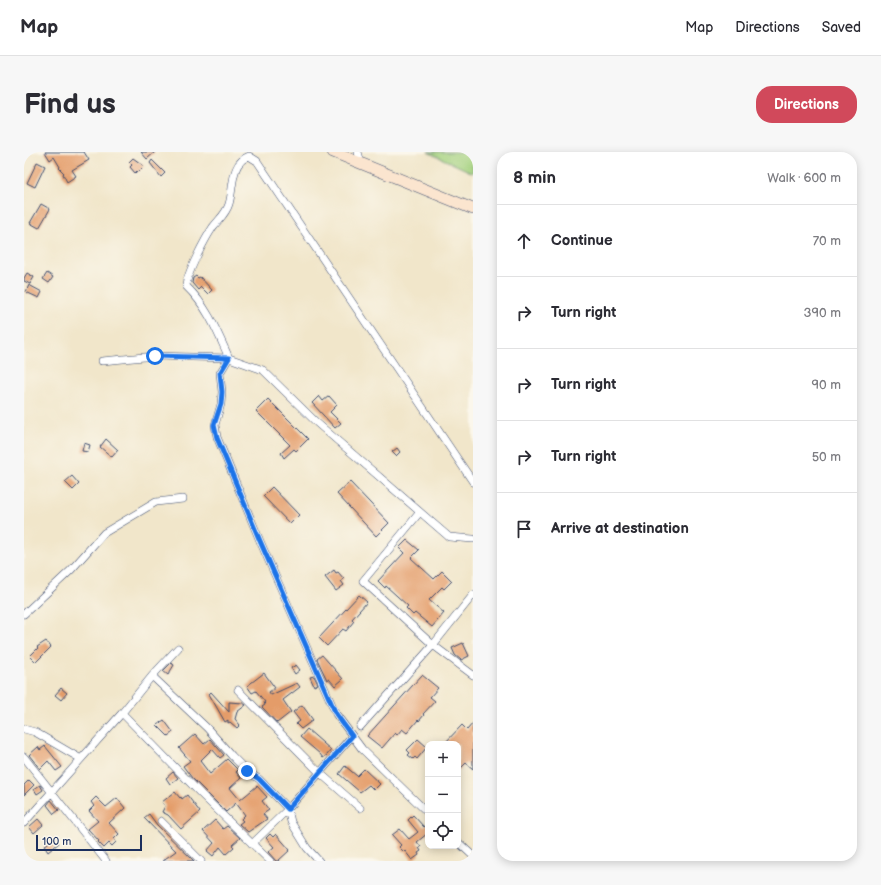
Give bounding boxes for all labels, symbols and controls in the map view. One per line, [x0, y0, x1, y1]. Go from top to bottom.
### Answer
text: Map [20, 16, 58, 39]
text: Map [685, 19, 713, 36]
text: Directions [735, 19, 800, 36]
text: Saved [822, 19, 861, 36]
button: Directions [756, 86, 857, 123]
text: Find us [24, 88, 116, 121]
text: 8 min [513, 168, 556, 188]
text: Walk · 600 m [767, 170, 841, 186]
icon: ahead [513, 230, 535, 252]
text: Continue [551, 231, 613, 250]
text: 70 m [813, 233, 841, 249]
icon: right [513, 302, 535, 324]
text: Turn right [551, 303, 616, 322]
text: 390 m [804, 305, 841, 321]
route start [146, 347, 164, 365]
icon: right [513, 374, 535, 396]
text: Turn right [551, 375, 616, 394]
text: 90 m [812, 377, 841, 393]
icon: right [513, 446, 535, 468]
text: Turn right [551, 447, 616, 466]
text: 50 m [812, 449, 841, 465]
icon: arrive [513, 518, 535, 540]
text: Arrive at destination [551, 519, 689, 538]
map controls [425, 741, 461, 849]
button: + [425, 741, 461, 777]
route end [238, 762, 256, 780]
button: − [425, 777, 461, 813]
button: locate [425, 813, 461, 849]
scale bar [36, 833, 142, 852]
text: 100 m [42, 835, 71, 848]

